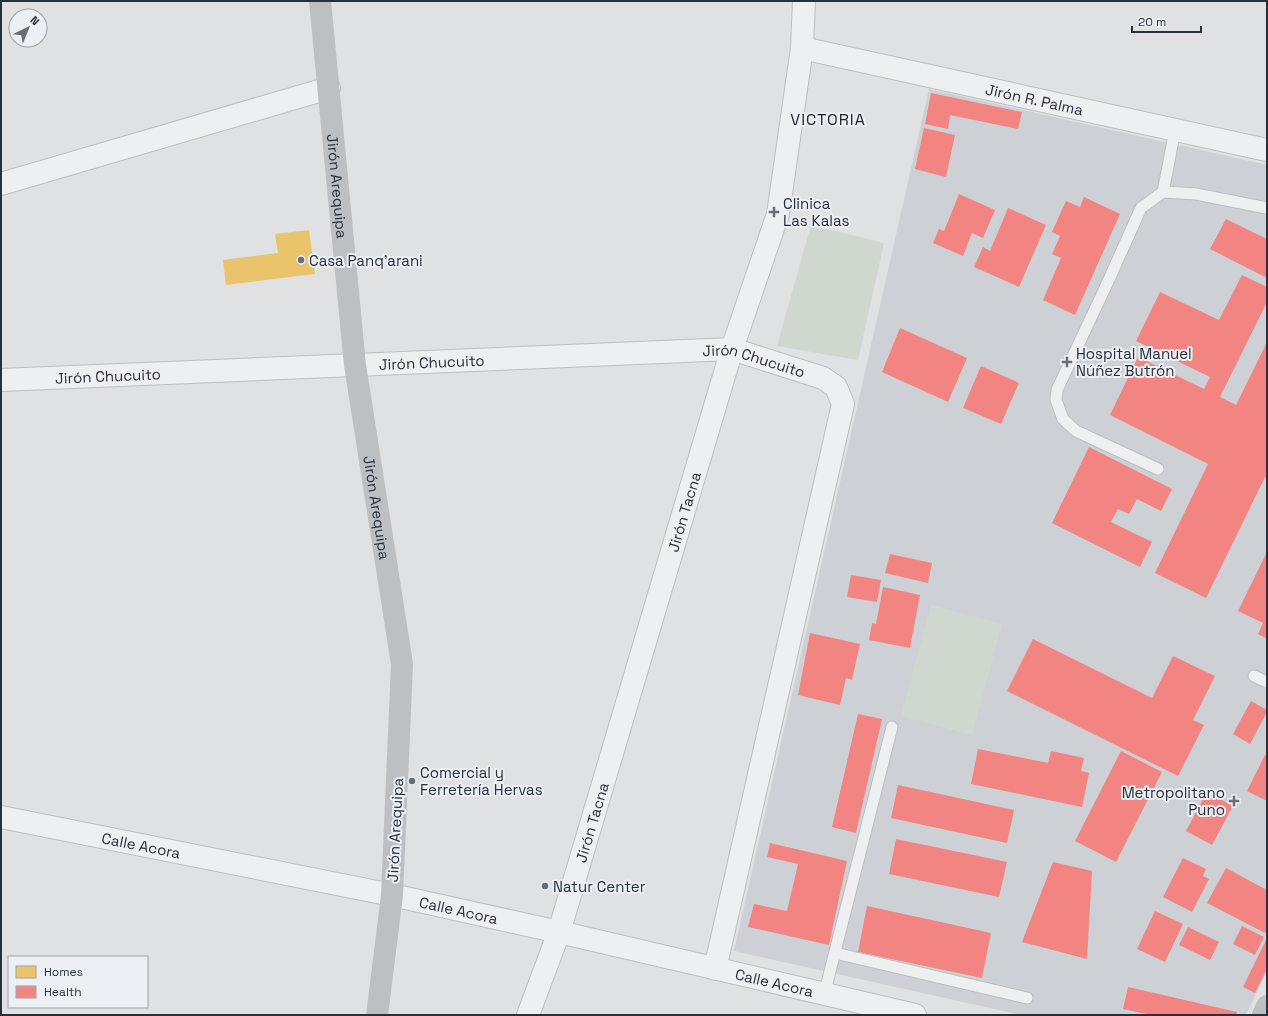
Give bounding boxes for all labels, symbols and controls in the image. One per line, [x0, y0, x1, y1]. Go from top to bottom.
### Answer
north arrow [8, 8, 48, 48]
scale bar [1132, 8, 1201, 34]
text: N [27, 13, 42, 28]
text: 20 m [1138, 14, 1166, 30]
street label: Jirón R. Palma [984, 79, 1086, 119]
district label: VICTORIA [790, 109, 866, 130]
street label: Jirón Arequipa [323, 133, 352, 240]
place label: Clinica Las Kalas [783, 194, 850, 230]
marker: Clinica Las Kalas [768, 206, 780, 218]
place label: Casa Panq'arani [309, 251, 423, 270]
marker: Casa Panq'arani [296, 255, 306, 265]
street label: Jirón Chucuito [702, 339, 808, 381]
place label: Hospital Manuel Núñez Butrón [1076, 344, 1192, 380]
street label: Jirón Chucuito [378, 350, 485, 373]
marker: Hospital Manuel Núñez Butrón [1061, 356, 1073, 368]
street label: Jirón Chucuito [55, 364, 161, 387]
street label: Jirón Arequipa [360, 454, 395, 561]
street label: Jirón Tacna [663, 469, 705, 554]
place label: Comercial y Ferretería Hervas [420, 763, 543, 799]
marker: Comercial y Ferretería Hervas [407, 776, 417, 786]
street label: Jirón Arequipa [383, 777, 407, 883]
street label: Jirón Tacna [571, 780, 613, 865]
place label: Metropolitano Puno [1122, 783, 1225, 819]
marker: Metropolitano Puno [1228, 795, 1240, 807]
street label: Calle Acora [100, 828, 183, 862]
place label: Natur Center [553, 877, 646, 896]
marker: Natur Center [540, 881, 550, 891]
street label: Calle Acora [418, 892, 500, 928]
legend [8, 956, 148, 1008]
text: Homes [44, 964, 83, 980]
street label: Calle Acora [733, 964, 816, 1001]
text: Health [44, 984, 82, 1000]

